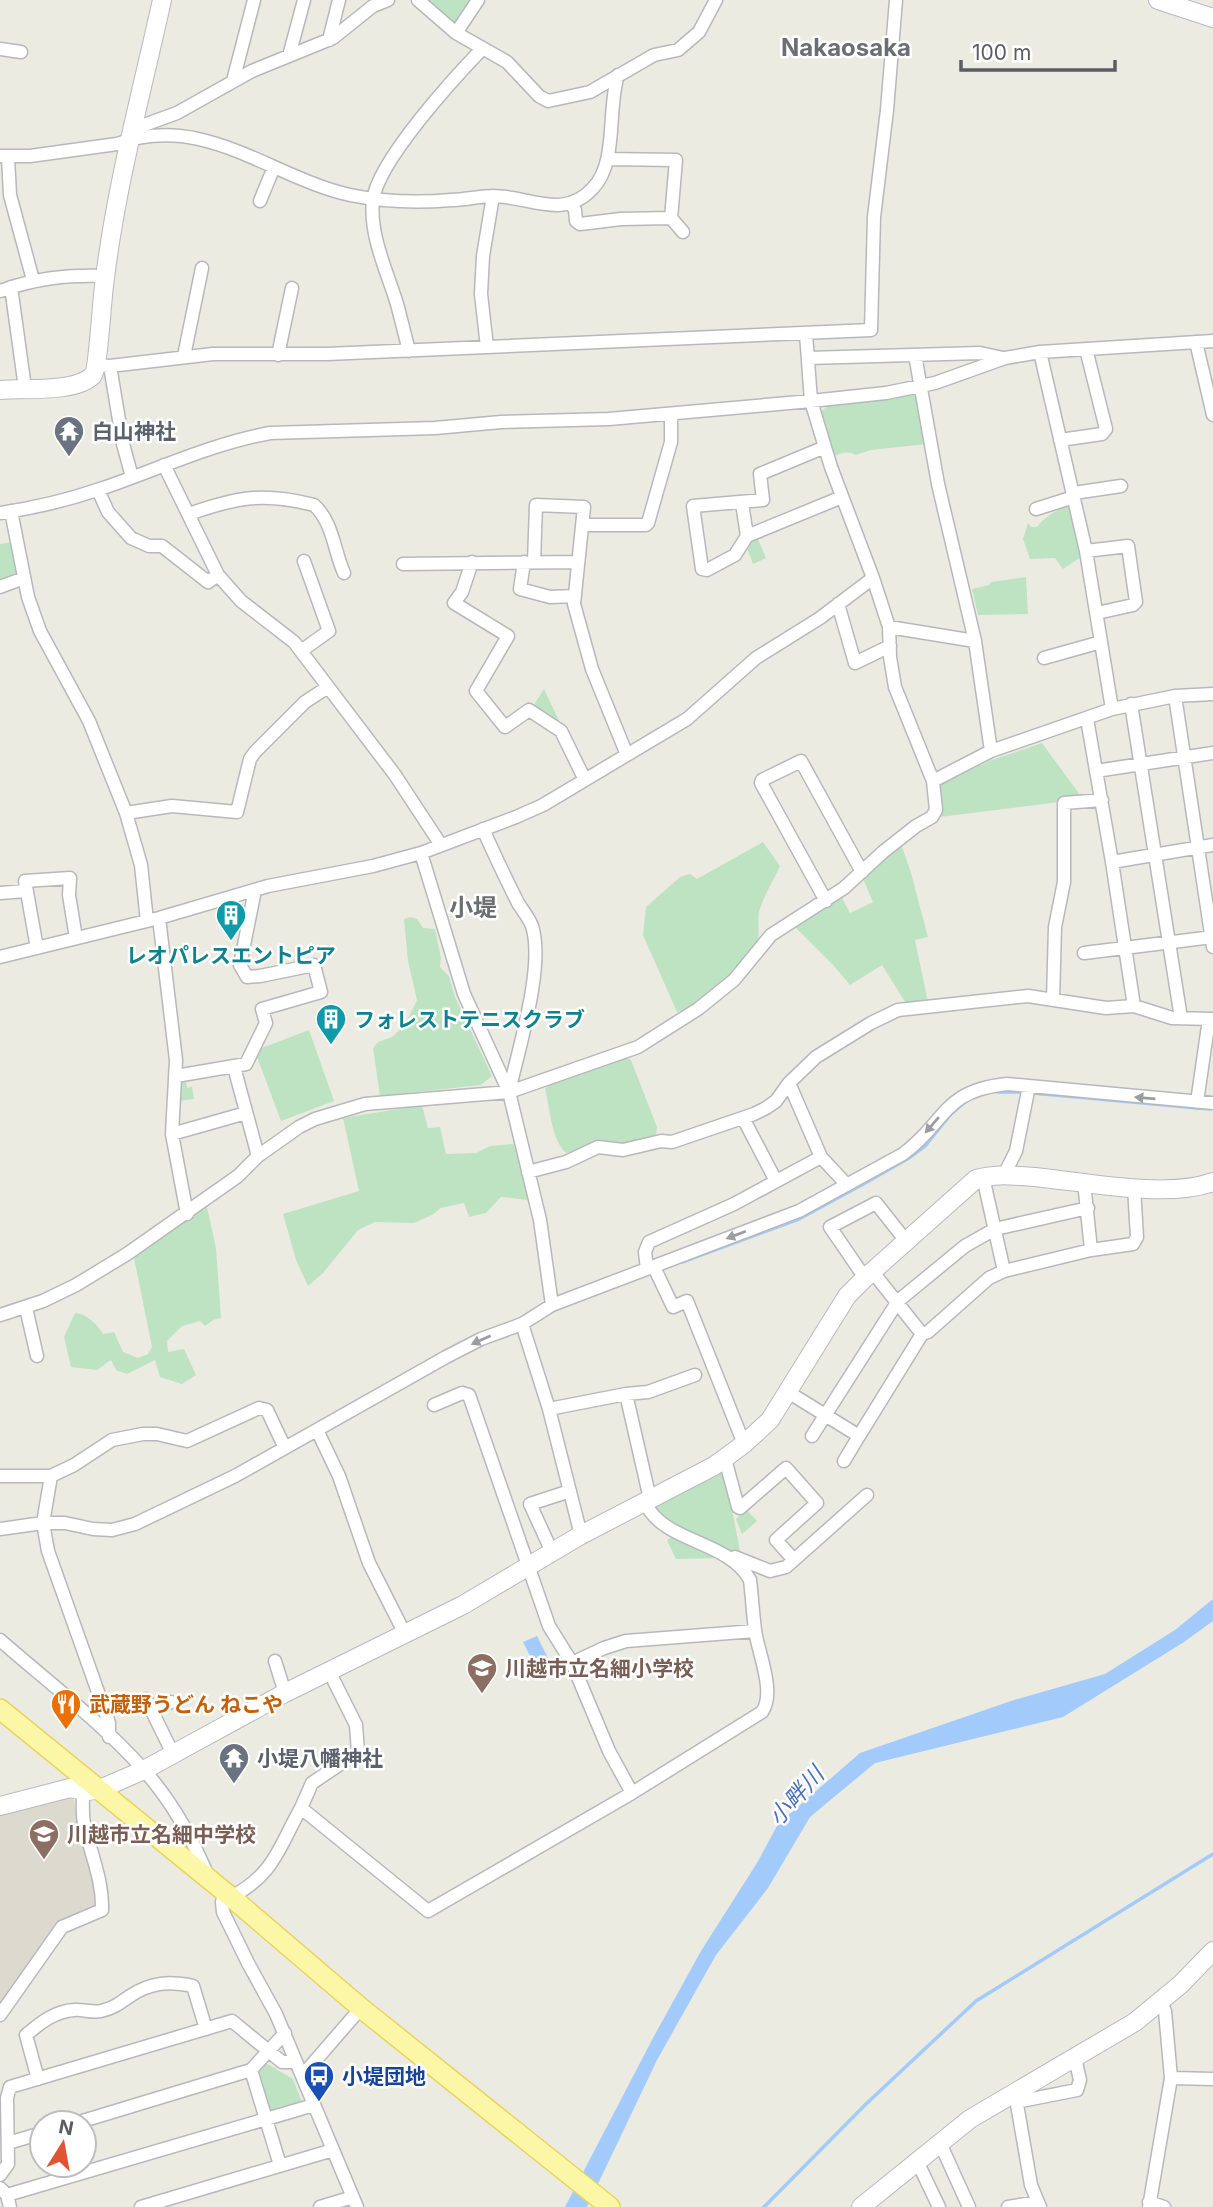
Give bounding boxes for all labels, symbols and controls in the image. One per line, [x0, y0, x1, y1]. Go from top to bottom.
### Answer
scale bar [961, 28, 1115, 72]
district label: Nakaosaka [781, 33, 911, 62]
text: 100 m [972, 40, 1031, 65]
temple icon: 白山神社 [52, 414, 86, 458]
place label: 白山神社 [92, 419, 176, 444]
district label: 小堤 [449, 893, 497, 922]
building icon: レオパレスエントピア [214, 898, 248, 942]
place label: レオパレスエントピア [126, 943, 336, 968]
building icon: フォレストテニスクラブ [314, 1002, 348, 1046]
place label: フォレストテニスクラブ [354, 1007, 585, 1032]
one-way arrow [1134, 1092, 1156, 1103]
one-way arrow [924, 1116, 940, 1134]
one-way arrow [726, 1230, 747, 1241]
one-way arrow [471, 1334, 491, 1346]
school or university icon: 川越市立名細小学校 [465, 1651, 499, 1695]
place label: 川越市立名細小学校 [505, 1656, 694, 1681]
restaurant icon: 武蔵野うどん ねこや [49, 1687, 83, 1731]
place label: 武蔵野うどん ねこや [89, 1692, 283, 1717]
temple icon: 小堤八幡神社 [217, 1741, 251, 1785]
place label: 小堤八幡神社 [257, 1746, 383, 1771]
water label: 小畔川 [763, 1759, 831, 1831]
school or university icon: 川越市立名細中学校 [27, 1817, 61, 1861]
place label: 川越市立名細中学校 [67, 1822, 256, 1847]
bus stop icon: 小堤団地 [302, 2059, 336, 2103]
place label: 小堤団地 [342, 2064, 426, 2089]
north arrow [28, 2109, 98, 2179]
text: N [57, 2115, 75, 2140]

